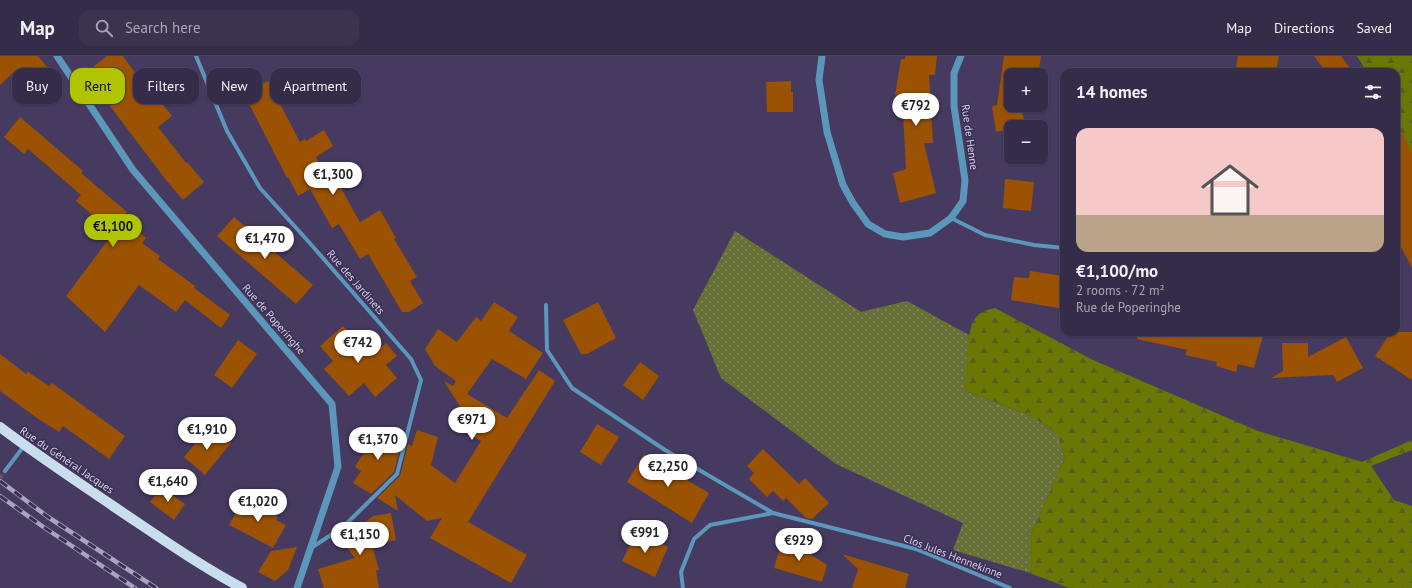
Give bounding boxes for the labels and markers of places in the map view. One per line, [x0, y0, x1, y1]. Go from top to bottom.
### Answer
pin: €792 [892, 93, 940, 127]
pin: €1,300 [300, 162, 366, 196]
pin: €1,100 [80, 214, 146, 248]
pin: €1,470 [232, 226, 298, 260]
pin: €742 [334, 330, 382, 364]
pin: €971 [448, 407, 496, 441]
pin: €1,910 [174, 417, 240, 451]
pin: €1,370 [345, 427, 411, 461]
pin: €2,250 [635, 454, 701, 488]
pin: €1,640 [135, 469, 201, 503]
pin: €1,020 [225, 489, 291, 523]
pin: €991 [621, 520, 669, 554]
pin: €1,150 [327, 522, 393, 556]
pin: €929 [775, 528, 823, 562]

